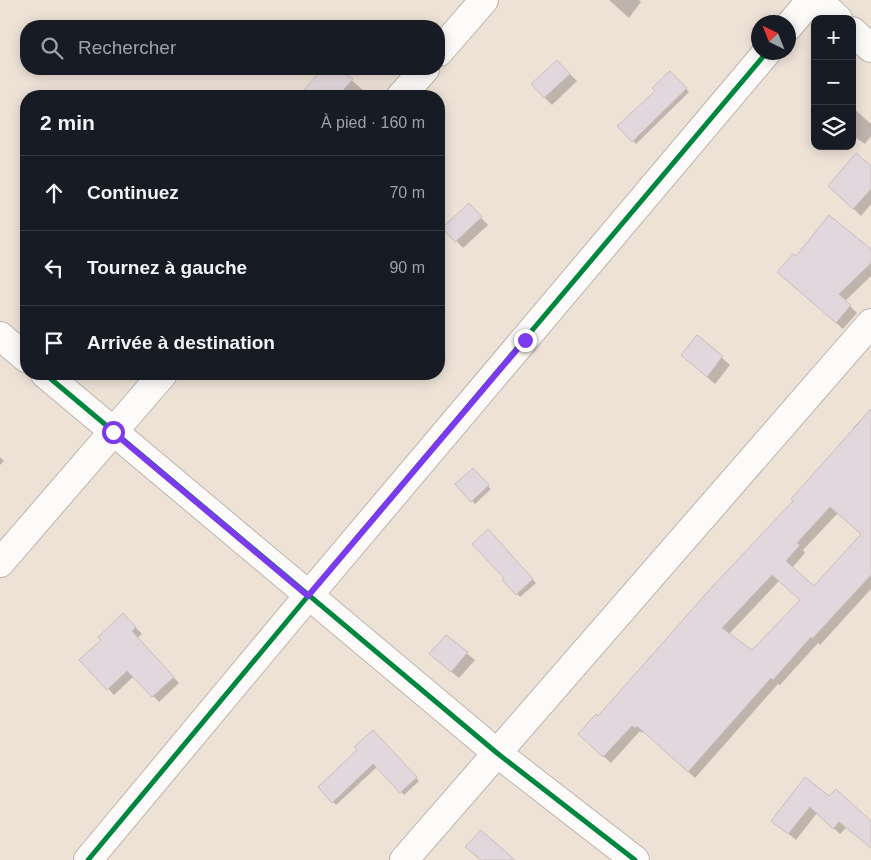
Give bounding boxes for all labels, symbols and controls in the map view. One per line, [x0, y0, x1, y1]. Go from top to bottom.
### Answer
north arrow [751, 15, 796, 60]
map controls [811, 15, 856, 150]
button: + [811, 15, 856, 60]
search box [20, 20, 445, 75]
icon: search [38, 34, 66, 62]
text: Rechercher [78, 37, 176, 58]
button: − [811, 60, 856, 105]
button: layers [811, 105, 856, 150]
text: 2 min [40, 111, 95, 134]
text: À pied · 160 m [321, 114, 425, 131]
icon: ahead [40, 179, 68, 207]
text: Continuez [87, 182, 179, 203]
text: 70 m [389, 184, 425, 201]
icon: left [40, 254, 68, 282]
text: Tournez à gauche [87, 257, 247, 278]
text: 90 m [389, 259, 425, 276]
icon: arrive [40, 329, 68, 357]
route end [514, 329, 537, 352]
text: Arrivée à destination [87, 332, 275, 353]
route start [102, 421, 125, 444]

